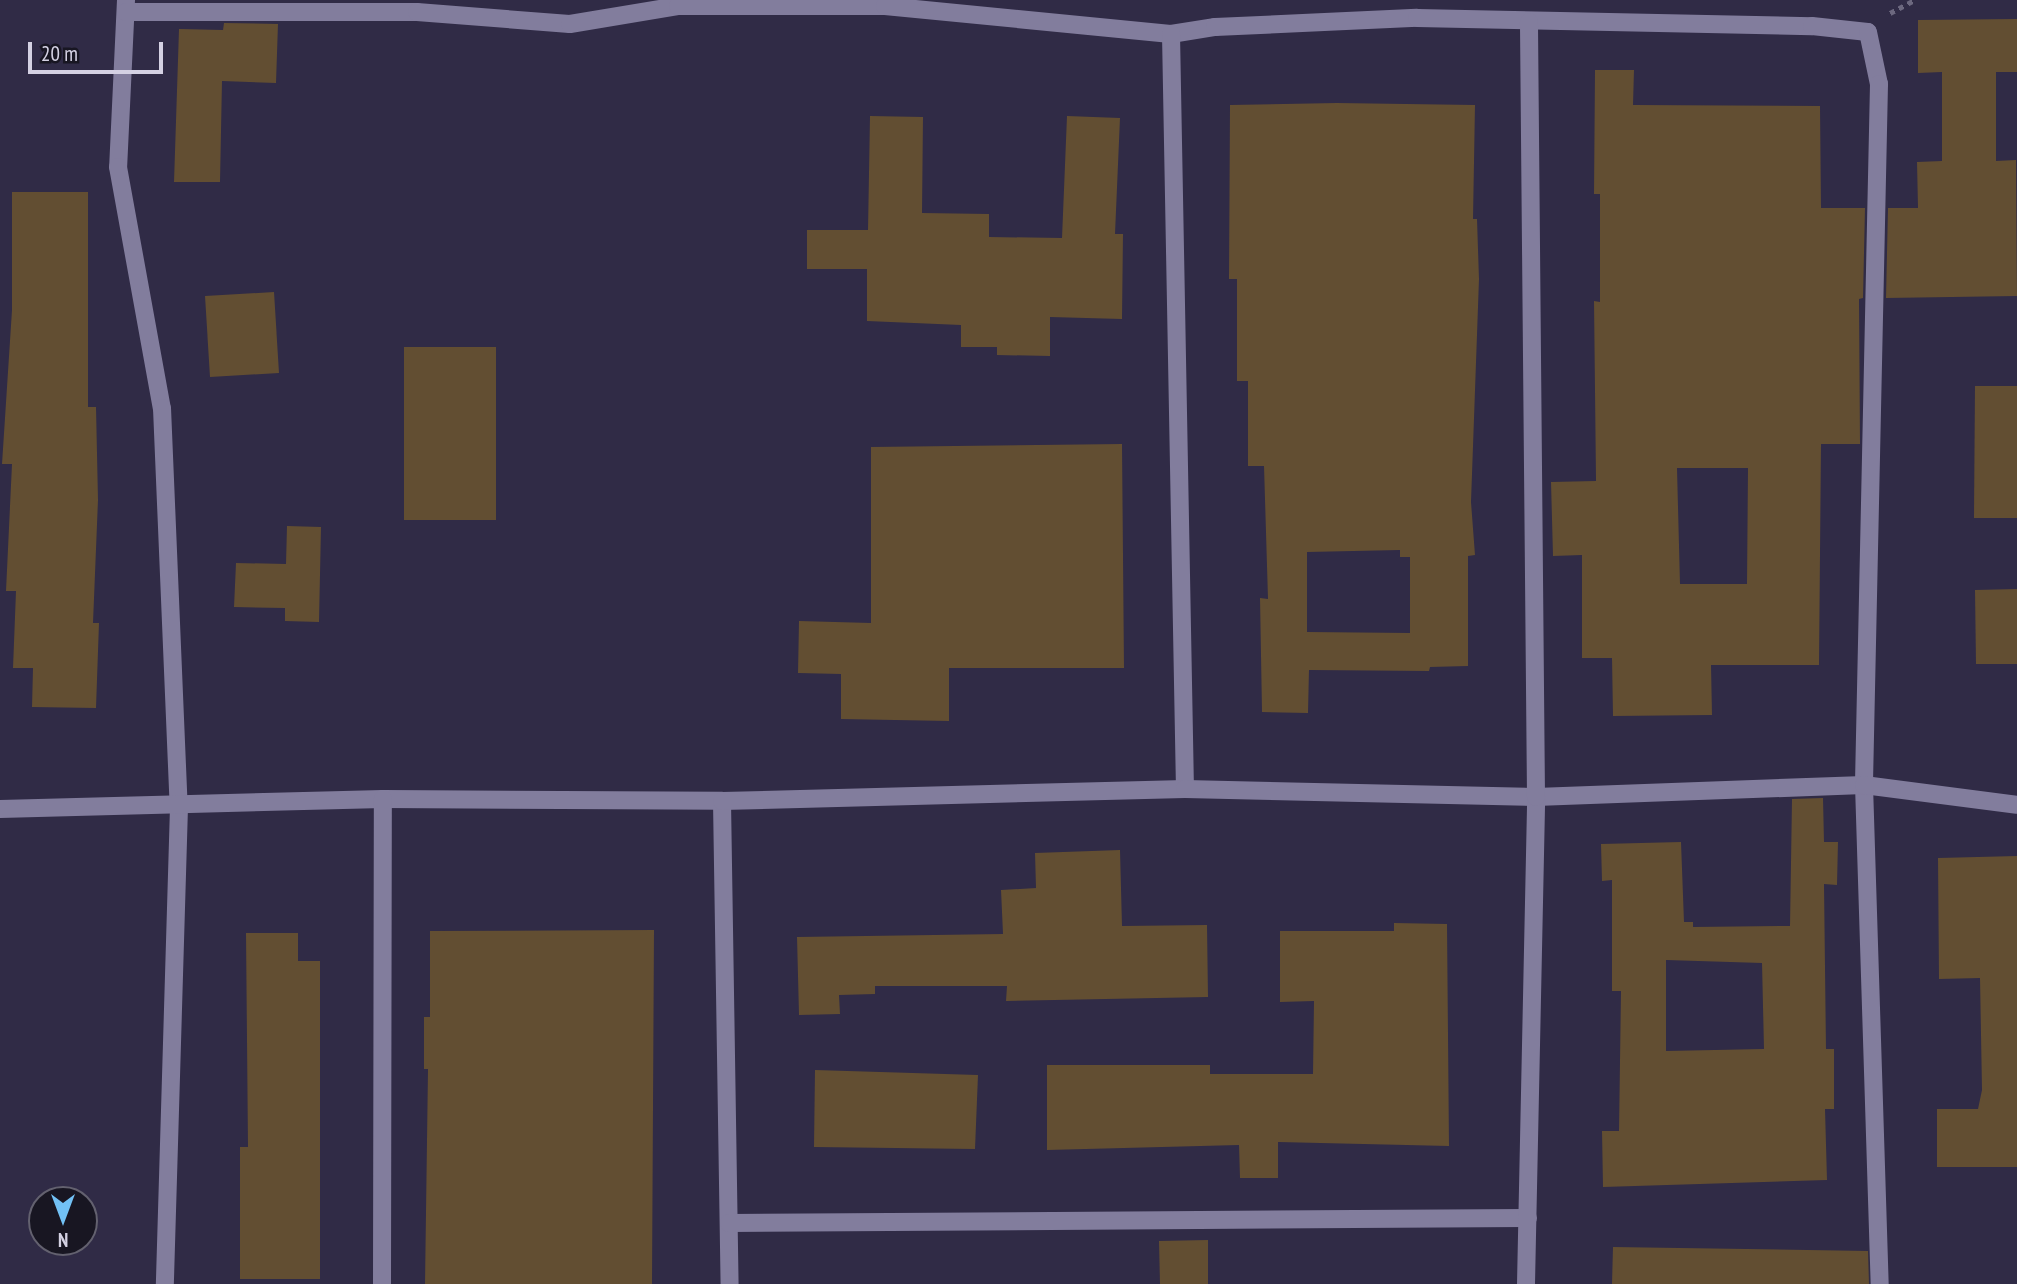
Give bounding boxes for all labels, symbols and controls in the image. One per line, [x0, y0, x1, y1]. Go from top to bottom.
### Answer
scale bar [32, 28, 166, 72]
text: 20 m [41, 40, 78, 67]
north arrow [28, 1186, 98, 1256]
text: N [58, 1228, 68, 1252]

